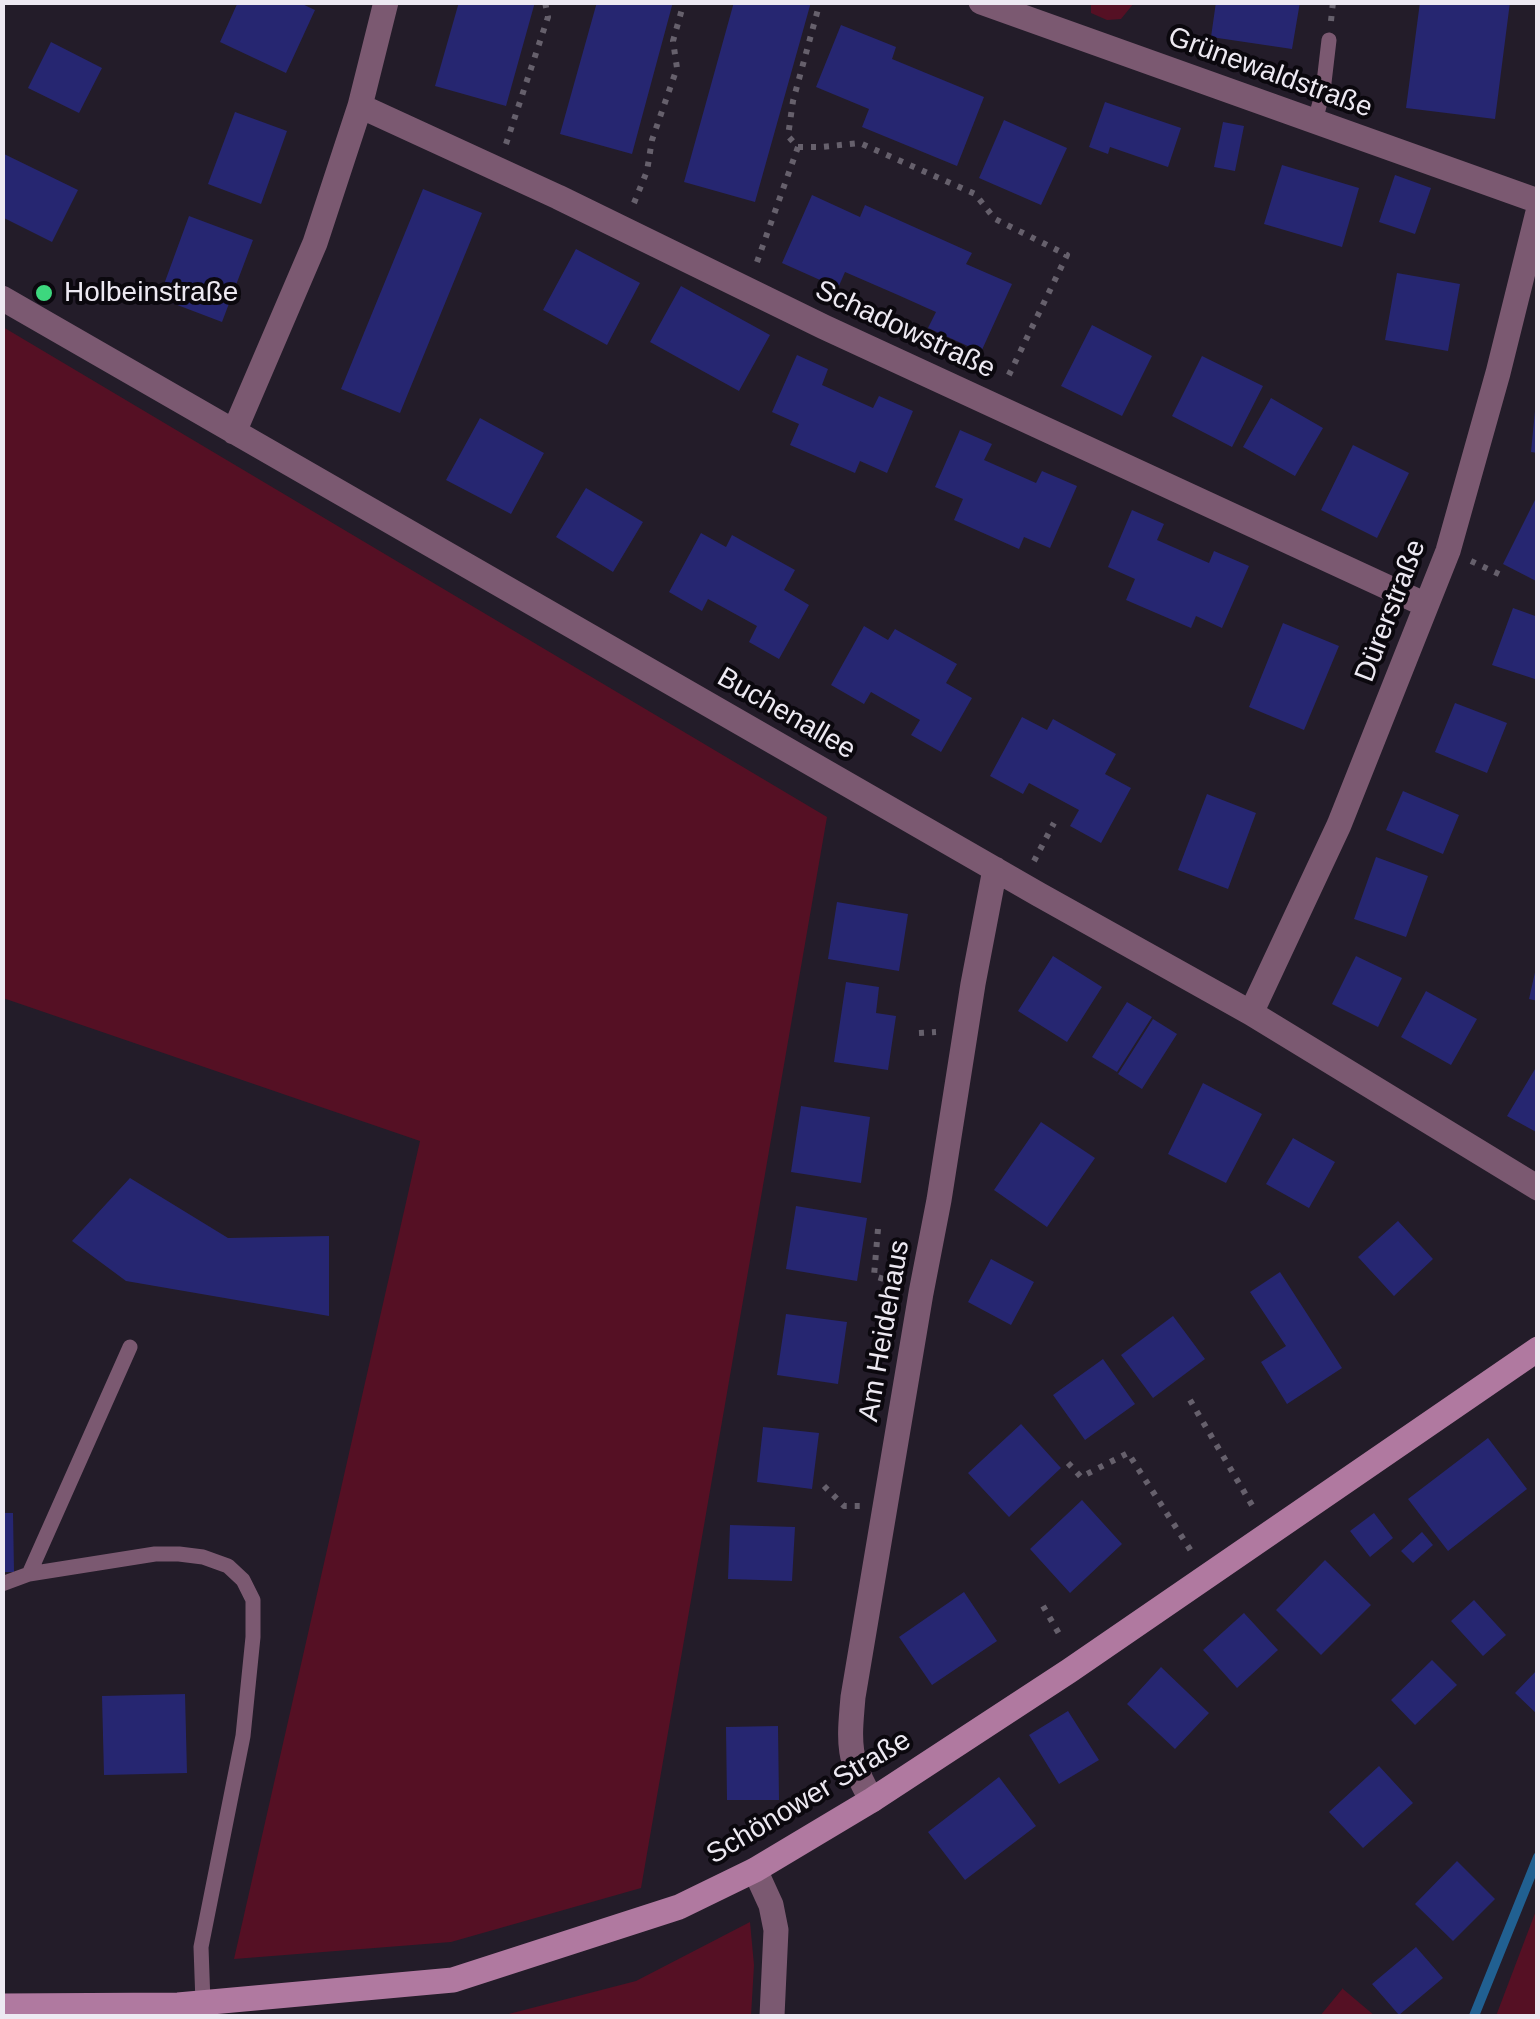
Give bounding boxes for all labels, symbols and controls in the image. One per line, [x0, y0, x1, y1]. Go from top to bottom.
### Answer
street label: Grünewaldstraße [1163, 20, 1377, 126]
street label: Schadowstraße [810, 274, 1000, 386]
place label: Holbeinstraße [64, 276, 238, 310]
marker: Holbeinstraße [33, 282, 55, 304]
street label: Dürerstraße [1349, 535, 1433, 687]
street label: Buchenallee [711, 661, 861, 767]
street label: Am Heidehaus [853, 1238, 917, 1424]
street label: Schönower Straße [701, 1724, 917, 1872]

